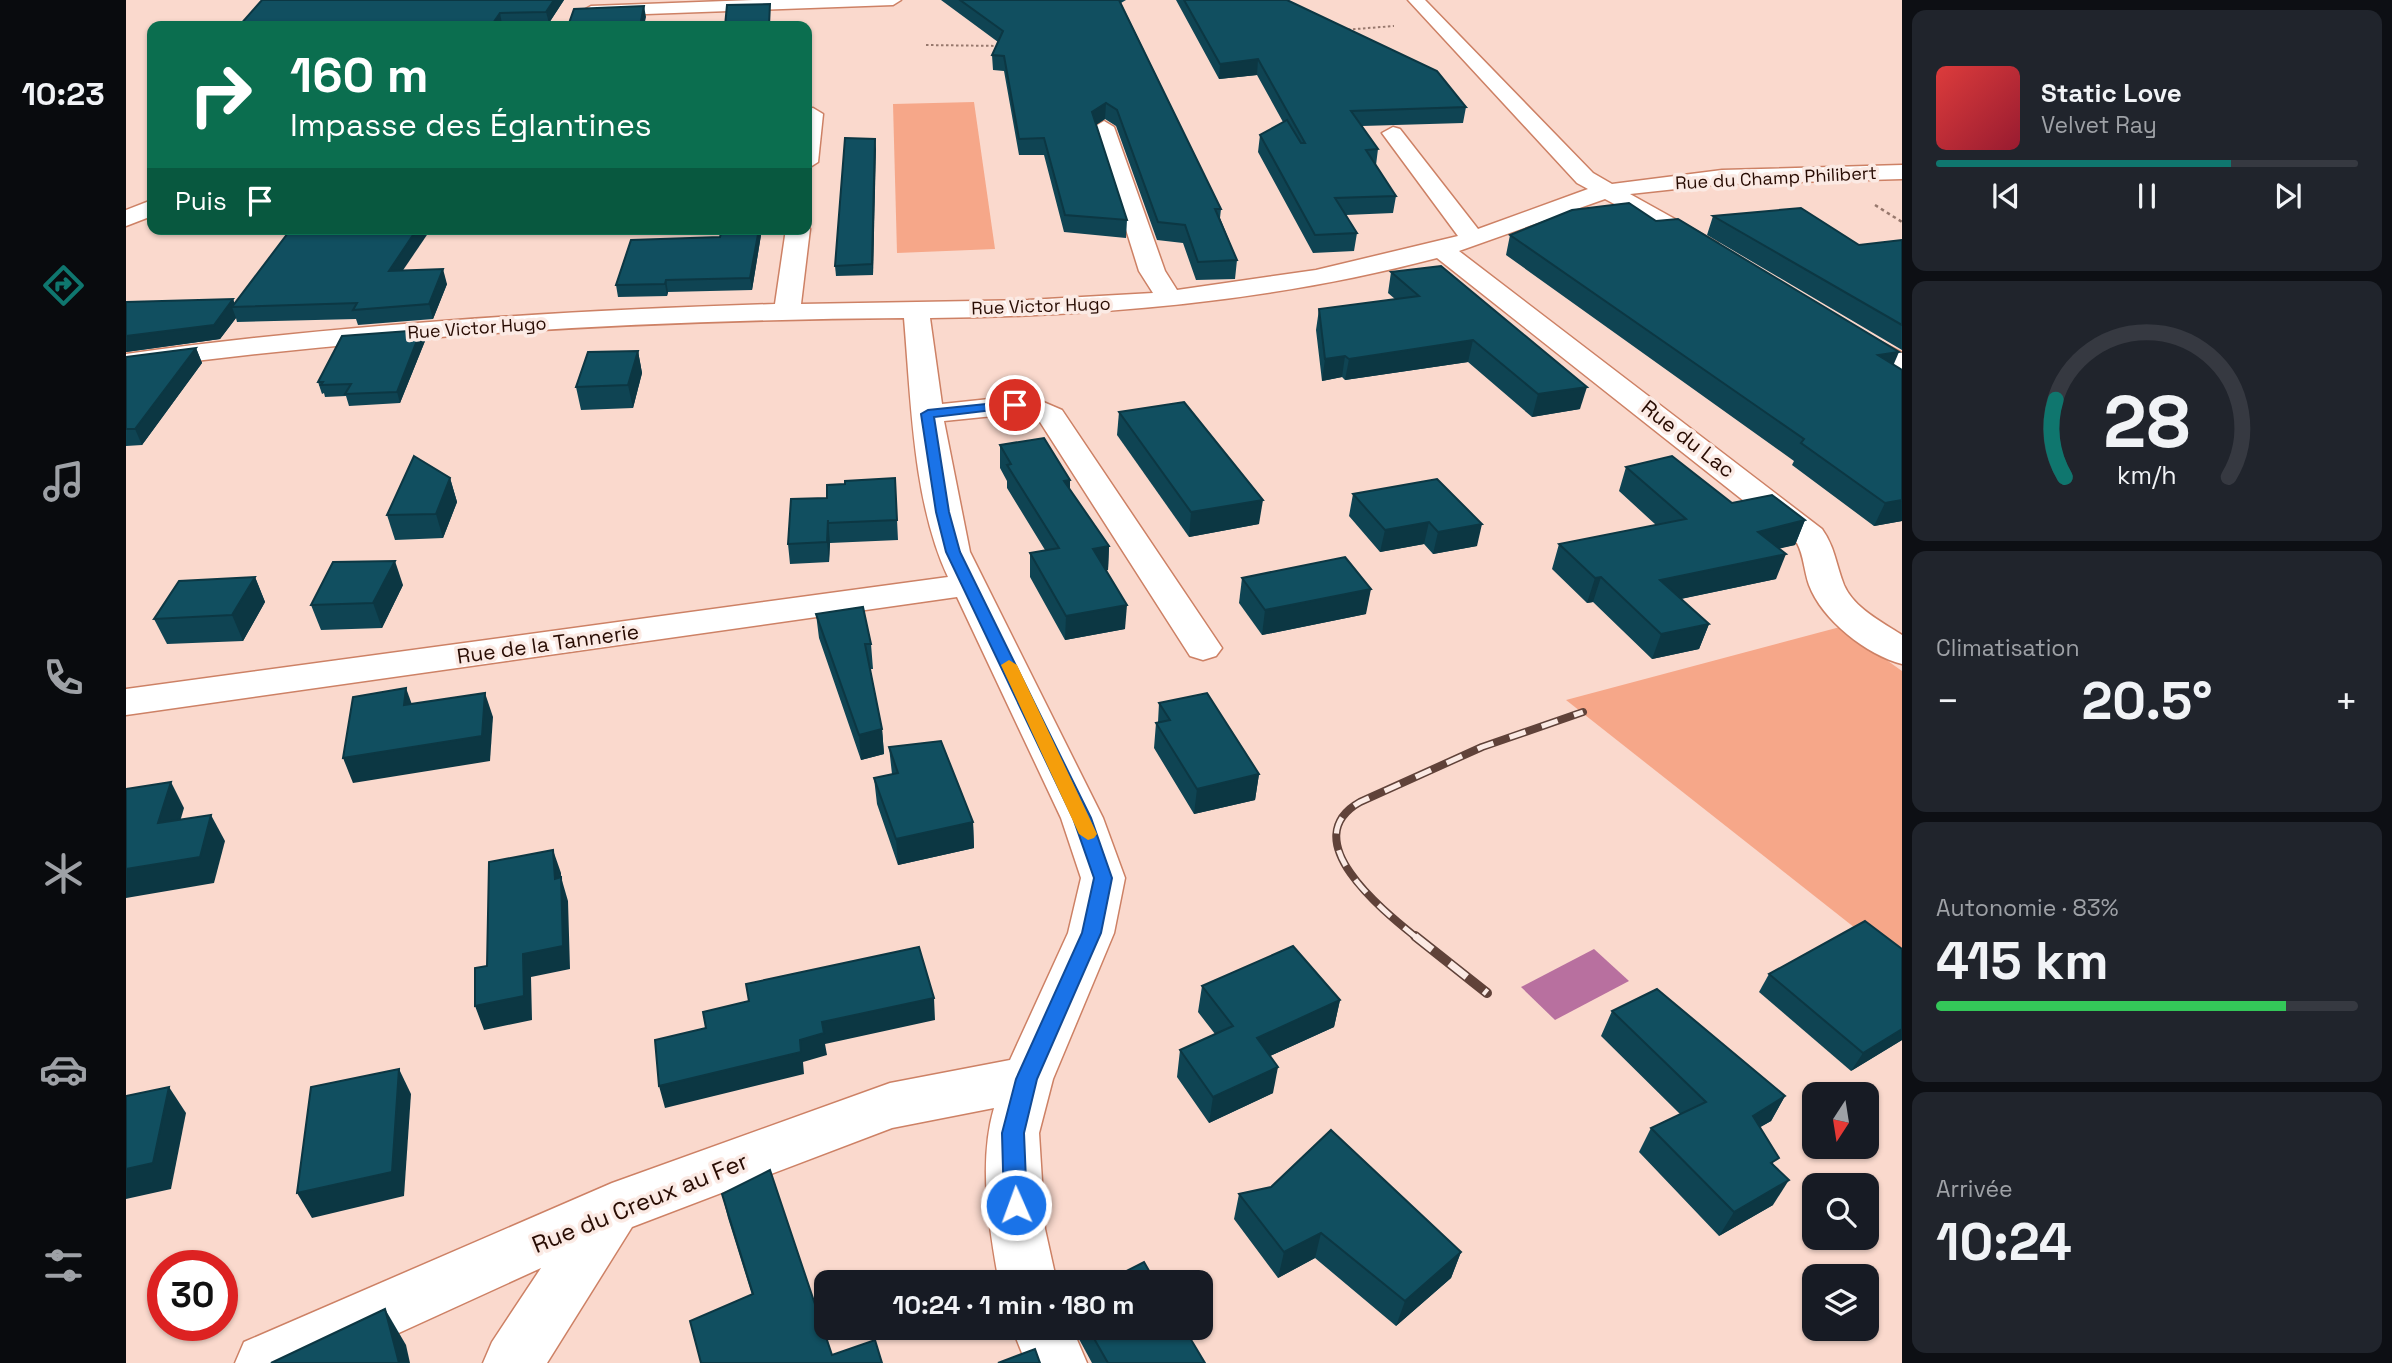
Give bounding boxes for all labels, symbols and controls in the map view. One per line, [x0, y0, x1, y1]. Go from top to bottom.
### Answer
text: 160 m [290, 44, 428, 106]
icon: right [175, 49, 266, 140]
text: 10:23 [21, 74, 105, 114]
text: Static Love [2041, 76, 2182, 110]
text: Impasse des Églantines [290, 105, 652, 145]
text: Velvet Ray [2041, 110, 2157, 140]
street label: Rue du Champ Philibert [1675, 161, 1877, 194]
icon: previous [1987, 177, 2025, 215]
icon: pause [2128, 177, 2166, 215]
icon: next [2269, 177, 2307, 215]
icon: arrive [241, 182, 279, 220]
text: Puis [175, 184, 227, 218]
icon: directions [39, 261, 88, 310]
street label: Rue Victor Hugo [971, 292, 1111, 319]
street label: Rue Victor Hugo [407, 311, 547, 344]
pin [985, 375, 1045, 435]
text: 28 [2104, 375, 2190, 468]
icon: arrive [996, 386, 1034, 424]
street label: Rue du Lac [1636, 394, 1741, 484]
icon: music [39, 457, 88, 506]
text: km/h [2117, 459, 2177, 491]
street label: Rue de la Tannerie [455, 617, 641, 670]
text: Climatisation [1936, 633, 2080, 663]
icon: phone [39, 653, 88, 702]
text: 20.5° [2081, 668, 2213, 734]
text: − [1936, 677, 1960, 725]
text: + [2334, 677, 2358, 725]
icon: climate [39, 849, 88, 898]
text: Autonomie · 83% [1936, 893, 2118, 923]
text: 415 km [1936, 928, 2109, 994]
icon: car [39, 1045, 88, 1094]
north arrow [1802, 1082, 1880, 1158]
map controls [1802, 1082, 1879, 1341]
street label: Rue du Creux au Fer [527, 1145, 752, 1260]
position arrow [979, 1168, 1053, 1242]
button: search [1802, 1173, 1879, 1250]
text: Arrivée [1936, 1174, 2013, 1204]
text: 10:24 [1936, 1209, 2072, 1275]
icon: filters [39, 1241, 88, 1290]
speed limit sign: 30 [147, 1250, 238, 1341]
button: layers [1802, 1264, 1879, 1341]
text: 10:24 · 1 min · 180 m [892, 1288, 1135, 1322]

